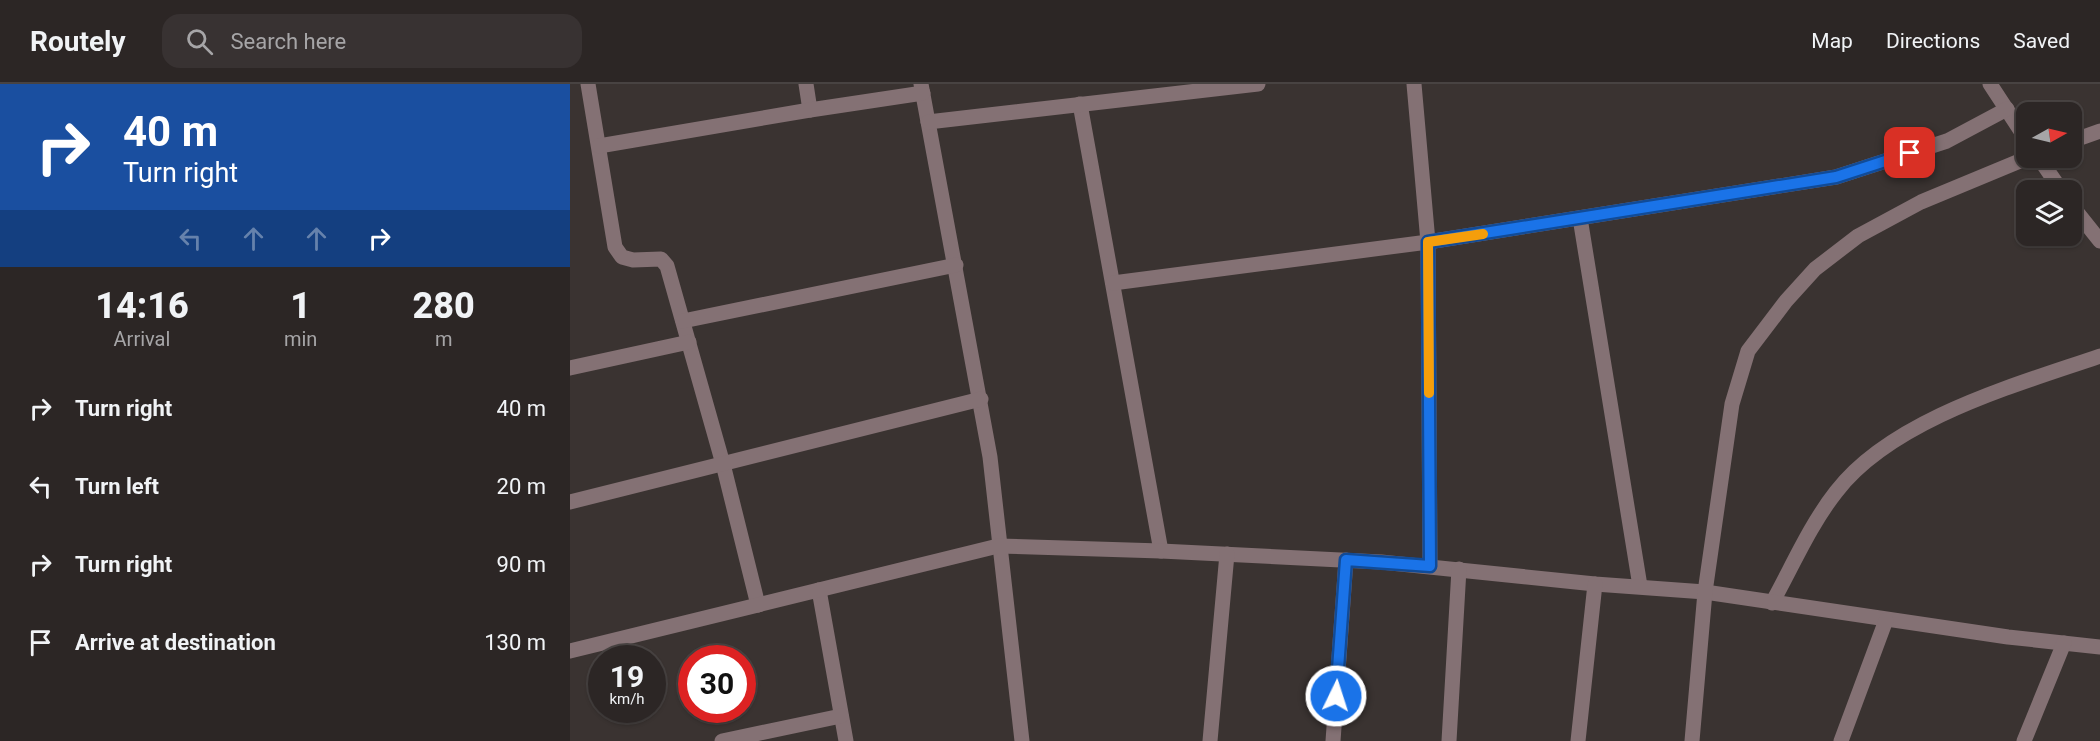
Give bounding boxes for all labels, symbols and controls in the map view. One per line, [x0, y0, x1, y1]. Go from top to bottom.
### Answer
search box [162, 14, 582, 68]
text: Routely [30, 25, 126, 58]
icon: search [183, 25, 216, 58]
text: Search here [231, 29, 346, 54]
text: Map [1811, 29, 1853, 53]
text: Directions [1886, 29, 1980, 53]
text: Saved [2013, 29, 2070, 53]
north arrow [2016, 102, 2082, 168]
map controls [2016, 102, 2082, 246]
text: 40 m [123, 107, 218, 156]
icon: right [24, 108, 102, 186]
pin [1884, 127, 1935, 178]
icon: arrive [1893, 136, 1926, 169]
text: Turn right [123, 157, 238, 189]
button: layers [2016, 180, 2082, 246]
icon: left [174, 222, 207, 255]
icon: ahead [237, 222, 270, 255]
icon: ahead [300, 222, 333, 255]
icon: right [363, 222, 396, 255]
text: 14:16 [95, 285, 189, 327]
text: 1 [290, 285, 311, 327]
text: 280 [413, 285, 475, 327]
text: Arrival [114, 327, 170, 351]
text: min [284, 327, 317, 351]
text: m [435, 327, 452, 351]
icon: right [24, 392, 57, 425]
text: Turn right [75, 396, 172, 421]
text: 40 m [497, 396, 546, 421]
icon: left [24, 470, 57, 503]
text: Turn left [75, 474, 159, 499]
text: 20 m [497, 474, 546, 499]
icon: right [24, 548, 57, 581]
text: Turn right [75, 552, 172, 577]
text: 90 m [497, 552, 546, 577]
icon: arrive [24, 626, 57, 659]
text: Arrive at destination [75, 630, 276, 655]
text: 130 m [484, 630, 546, 655]
speed limit sign: 30 [678, 645, 756, 723]
text: 19 [610, 659, 644, 694]
position arrow [1304, 664, 1368, 728]
text: km/h [609, 690, 645, 708]

